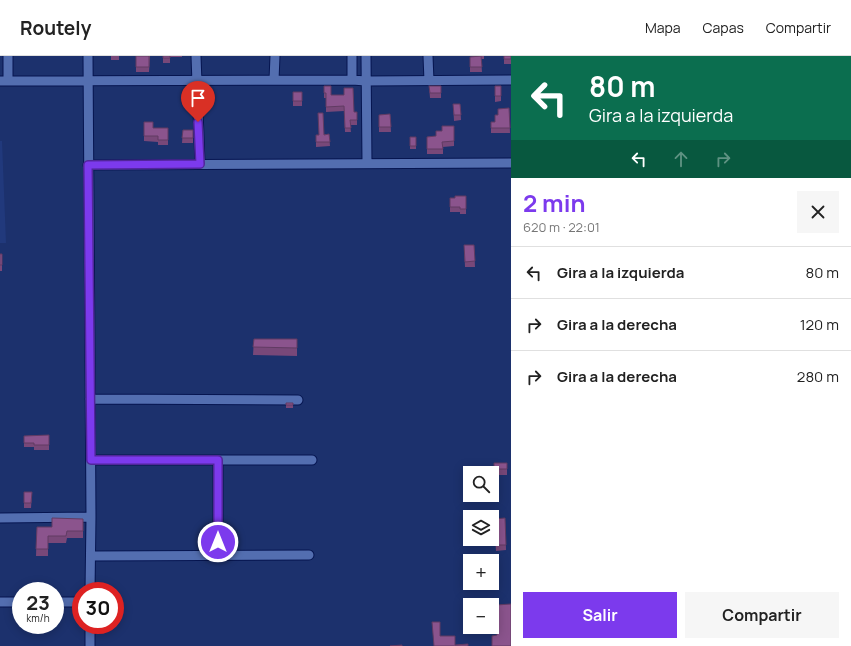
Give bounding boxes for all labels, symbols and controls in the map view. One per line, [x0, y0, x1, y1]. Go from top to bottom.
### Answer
text: Routely [20, 15, 91, 41]
text: Mapa [645, 18, 681, 37]
text: Capas [703, 18, 744, 37]
text: Compartir [766, 18, 831, 37]
text: 80 m [589, 67, 655, 105]
icon: left [523, 72, 575, 124]
pin [181, 81, 215, 122]
icon: arrive [187, 87, 209, 109]
text: Gira a la izquierda [589, 103, 733, 127]
icon: left [628, 148, 650, 170]
icon: ahead [670, 148, 692, 170]
icon: right [712, 148, 734, 170]
text: 2 min [523, 186, 585, 219]
button: close [797, 191, 839, 233]
text: 620 m · 22:01 [523, 218, 600, 236]
icon: left [523, 262, 545, 284]
text: Gira a la izquierda [557, 262, 684, 283]
text: 80 m [805, 262, 839, 283]
icon: right [523, 314, 545, 336]
text: Gira a la derecha [557, 314, 677, 335]
text: 120 m [800, 314, 839, 335]
icon: right [523, 366, 545, 388]
text: Gira a la derecha [557, 366, 677, 387]
text: 280 m [797, 366, 839, 387]
map controls [463, 466, 499, 634]
button: search [463, 466, 499, 502]
button: layers [463, 510, 499, 546]
position arrow [197, 521, 239, 563]
button: + [463, 554, 499, 590]
speed limit sign: 30 [72, 582, 124, 634]
text: 23 [26, 589, 50, 616]
button: Salir [523, 592, 677, 638]
button: Compartir [685, 592, 839, 638]
button: − [463, 598, 499, 634]
text: km/h [26, 611, 50, 625]

